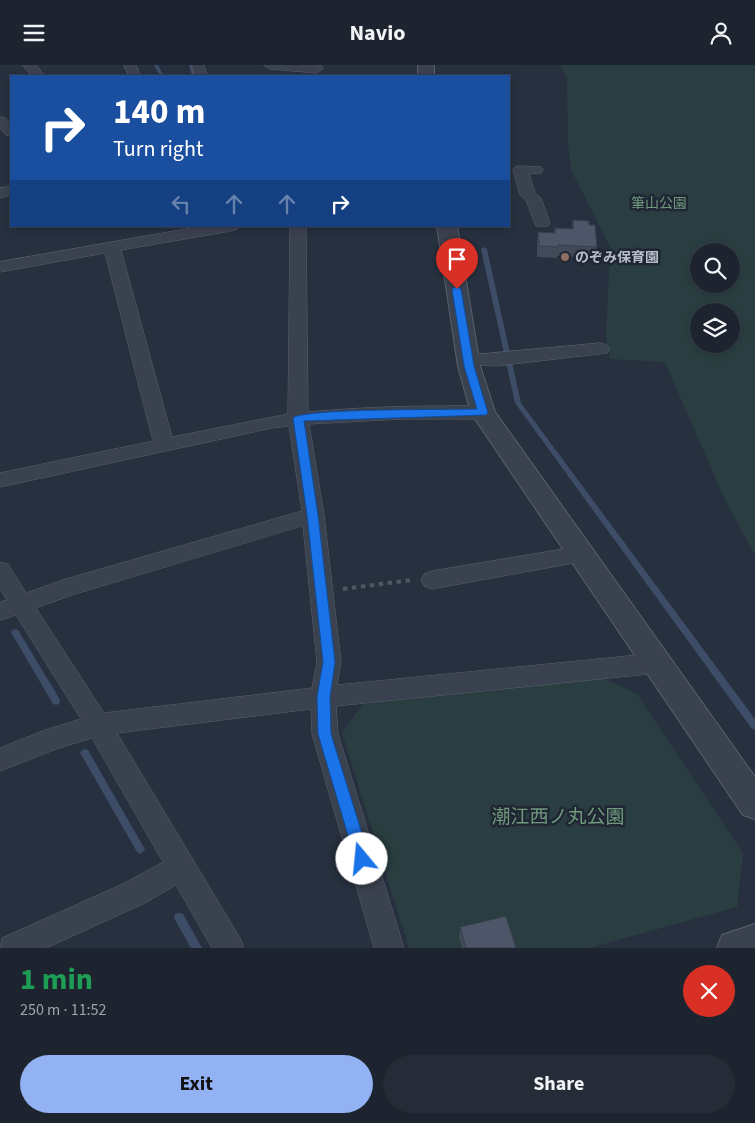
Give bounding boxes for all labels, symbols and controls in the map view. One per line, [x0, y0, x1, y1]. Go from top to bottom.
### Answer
text: Navio [349, 17, 406, 49]
icon: menu [20, 19, 48, 47]
icon: person [707, 19, 735, 47]
text: 140 m [113, 87, 205, 137]
icon: right [30, 95, 95, 160]
text: Turn right [113, 133, 203, 165]
icon: left [167, 190, 195, 218]
icon: ahead [220, 190, 248, 218]
icon: ahead [273, 190, 301, 218]
icon: right [326, 190, 354, 218]
park label: 筆山公園 [631, 194, 687, 214]
pin [436, 238, 478, 289]
map controls [690, 243, 740, 353]
button: search [690, 243, 740, 293]
icon: arrive [443, 245, 471, 273]
place label: のぞみ保育園 [575, 248, 659, 268]
marker: のぞみ保育園 [559, 251, 571, 263]
button: layers [690, 303, 740, 353]
park label: 潮江西ノ丸公園 [491, 804, 625, 831]
position arrow [335, 832, 387, 884]
text: 1 min [20, 958, 93, 1001]
button: close [683, 965, 735, 1017]
text: 250 m · 11:52 [20, 999, 107, 1021]
button: Exit [20, 1055, 373, 1113]
button: Share [383, 1055, 735, 1113]

